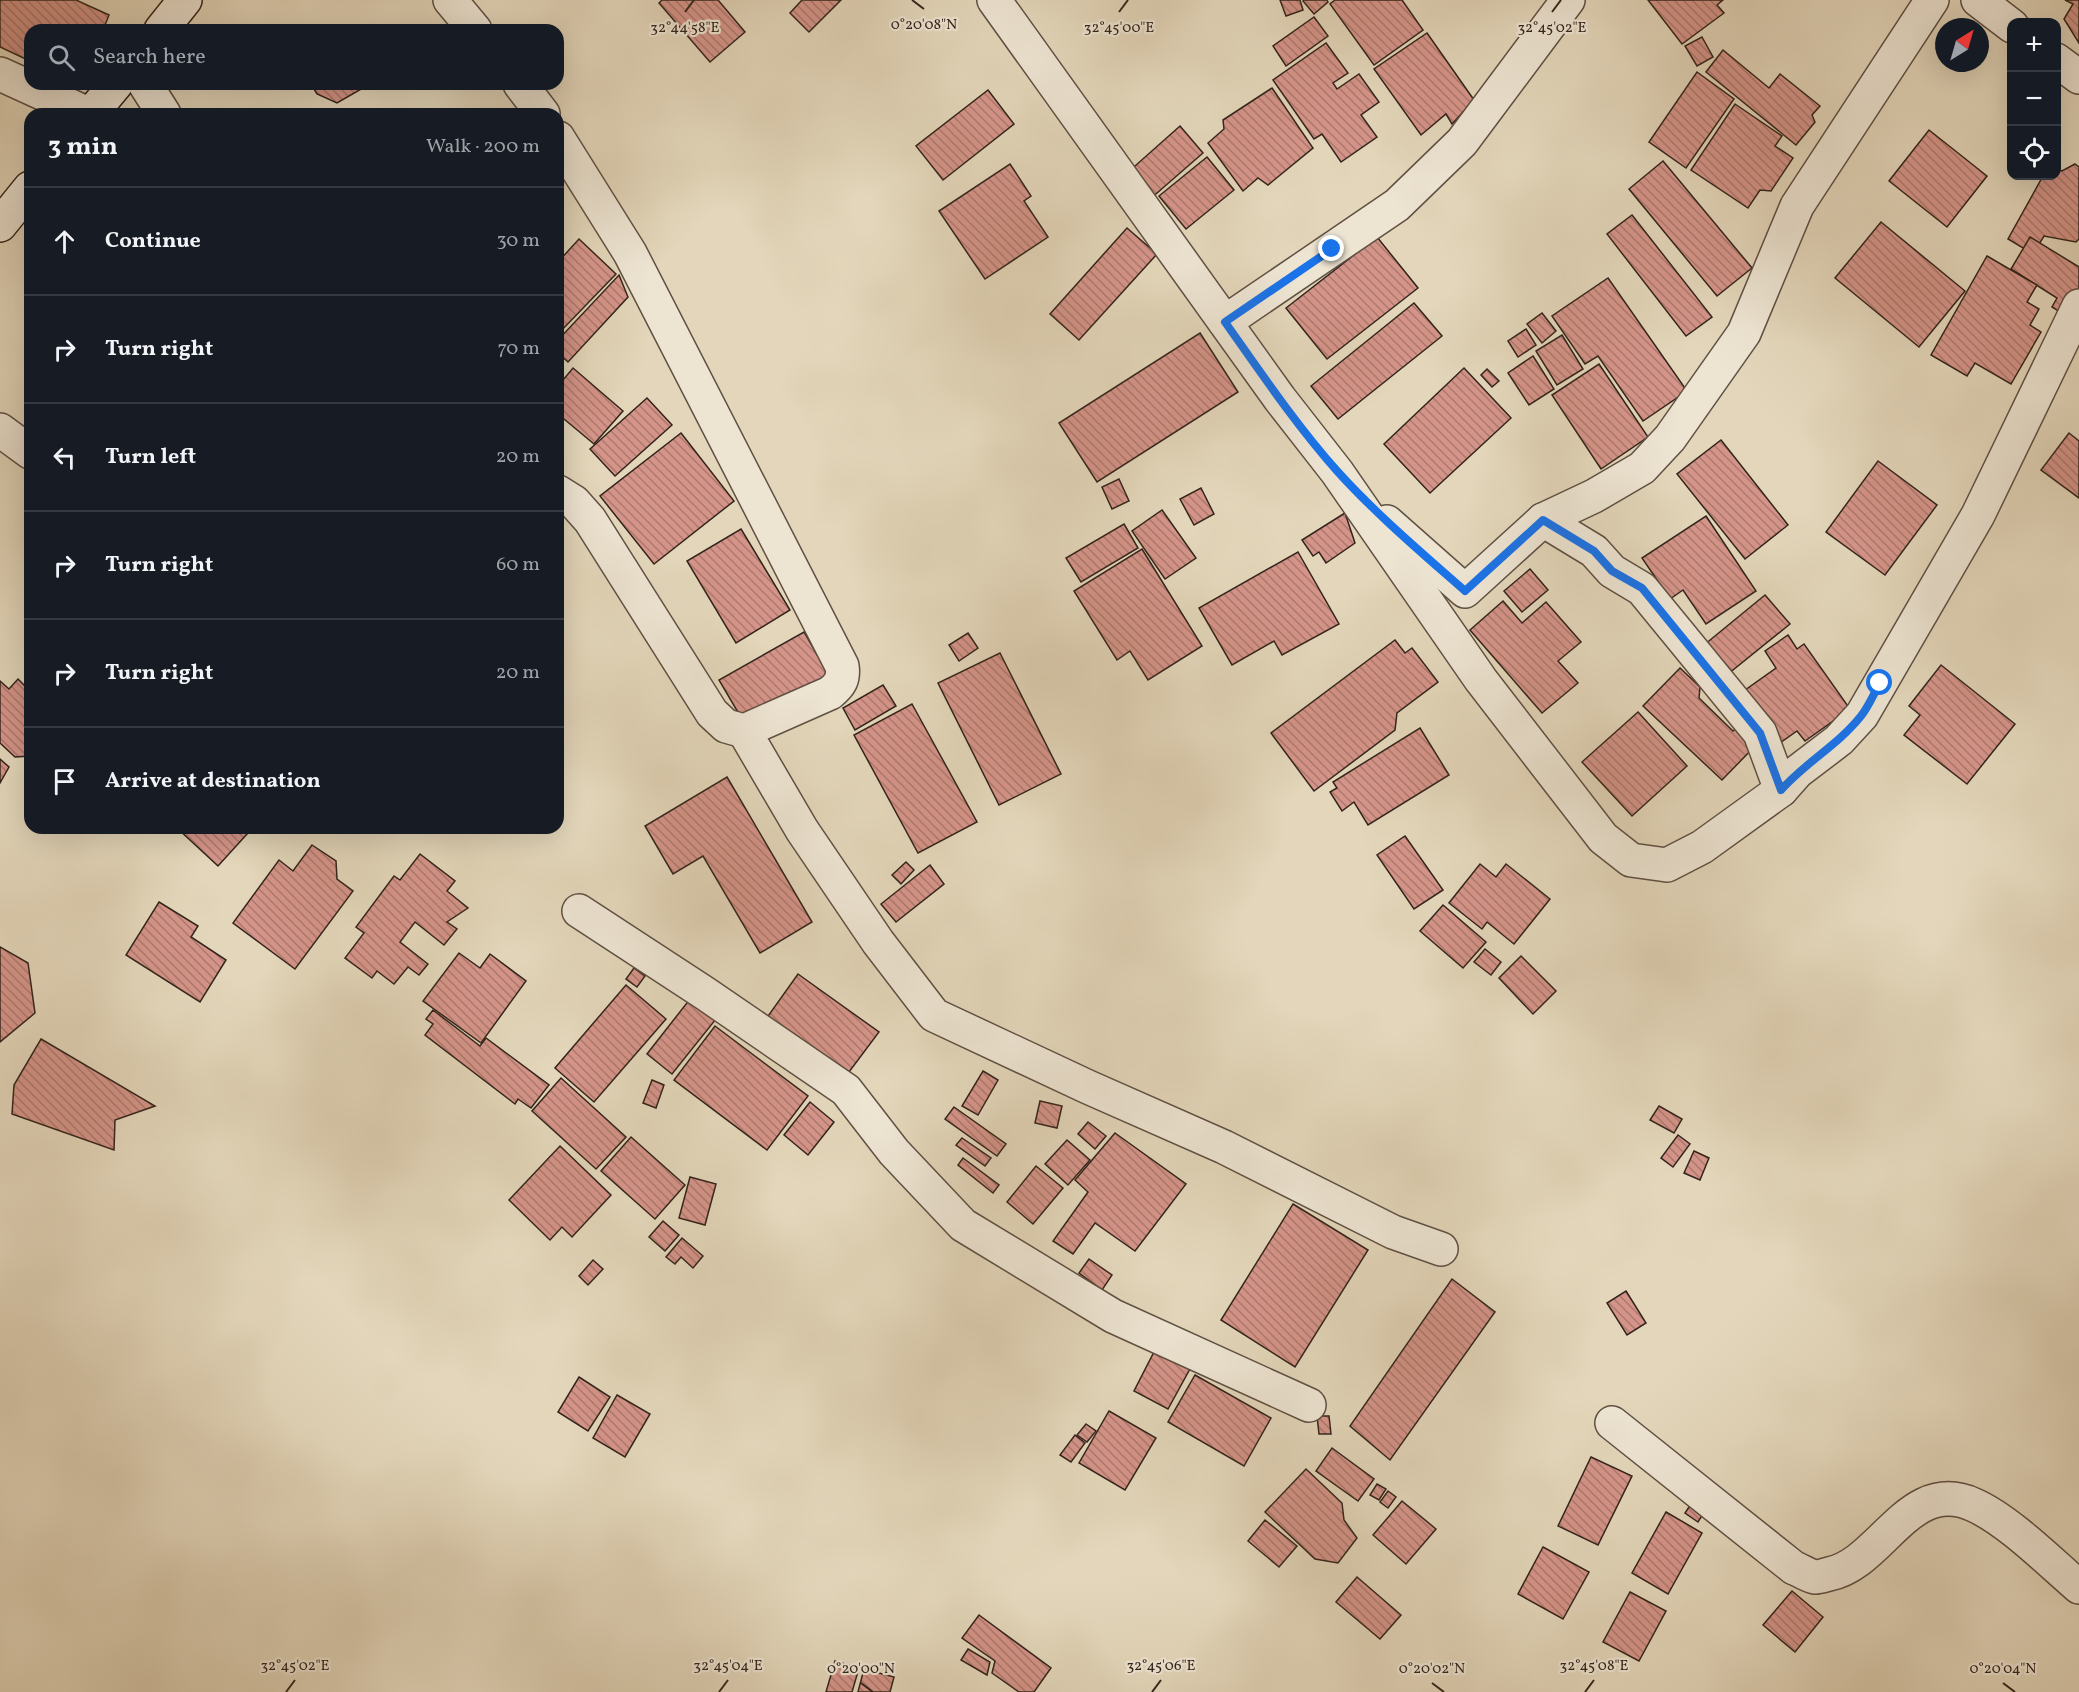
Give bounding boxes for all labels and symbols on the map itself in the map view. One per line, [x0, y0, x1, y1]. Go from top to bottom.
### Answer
text: 0°20'08"N [891, 15, 957, 36]
text: 32°44'58"E [650, 18, 720, 39]
text: 32°45'00"E [1084, 18, 1154, 39]
text: 32°45'02"E [1517, 18, 1587, 39]
north arrow [1935, 18, 1989, 72]
route end [1318, 235, 1344, 261]
route start [1866, 669, 1892, 695]
text: 32°45'02"E [260, 1656, 330, 1677]
text: 32°45'04"E [693, 1656, 763, 1677]
text: 32°45'06"E [1126, 1656, 1196, 1677]
text: 32°45'08"E [1559, 1656, 1629, 1677]
text: 0°20'00"N [827, 1659, 895, 1680]
text: 0°20'02"N [1399, 1659, 1465, 1680]
text: 0°20'04"N [1970, 1659, 2036, 1680]

